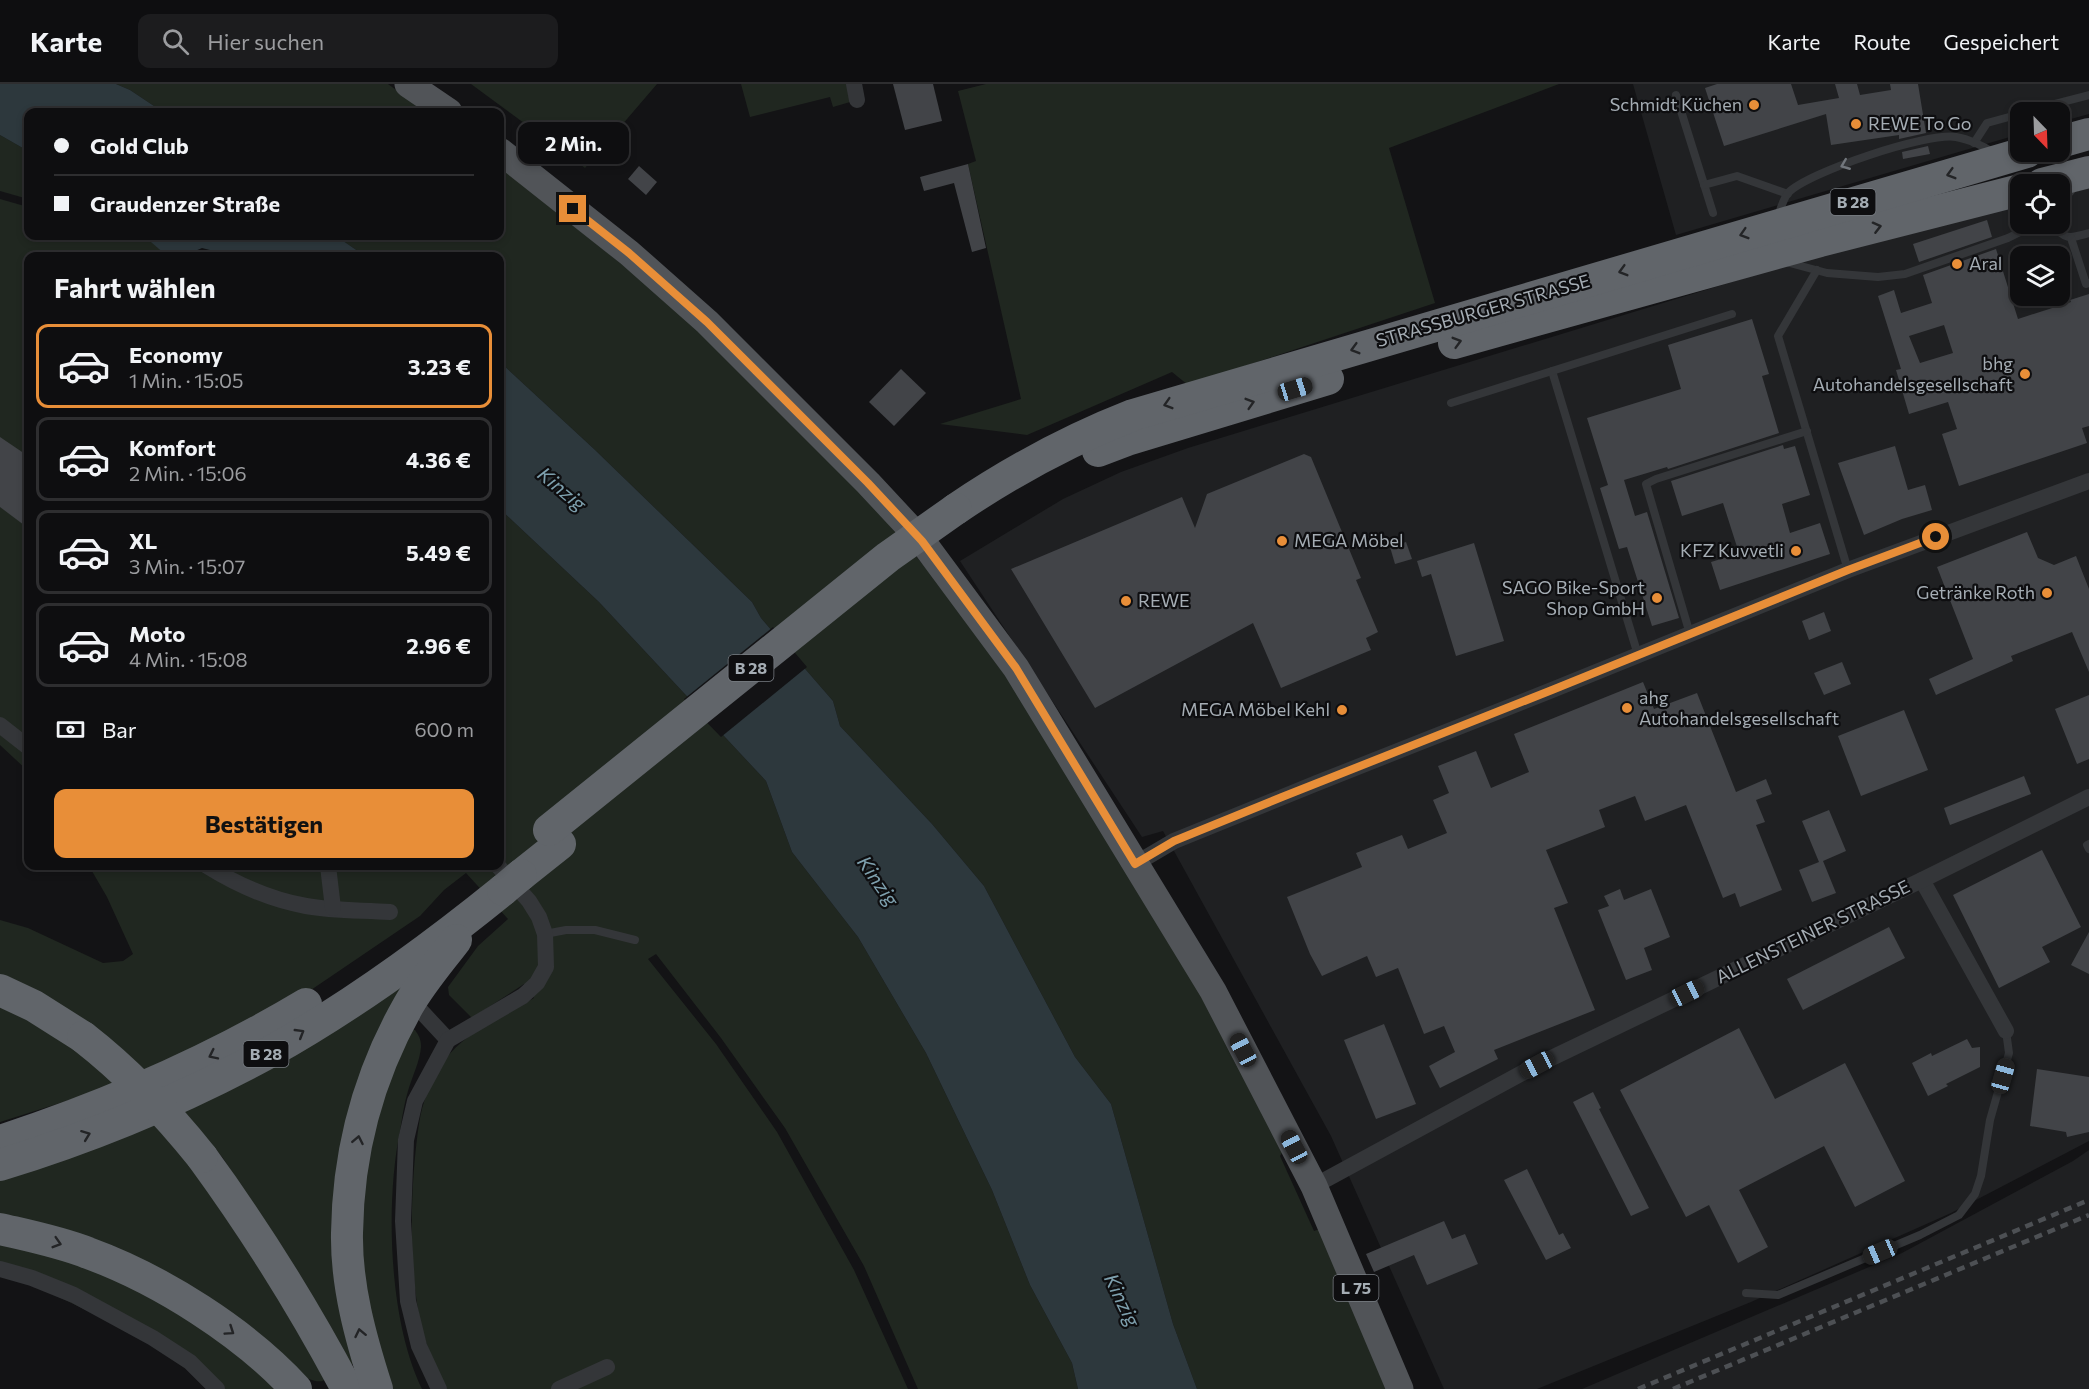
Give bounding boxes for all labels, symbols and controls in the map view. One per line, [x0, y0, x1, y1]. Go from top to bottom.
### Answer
search box [138, 14, 558, 68]
text: Karte [30, 24, 102, 58]
icon: search [159, 25, 192, 58]
text: Hier suchen [207, 28, 324, 55]
text: Karte [1767, 29, 1820, 54]
text: Route [1853, 29, 1911, 54]
text: Gespeichert [1944, 29, 2059, 54]
place label: Schmidt Küchen [1610, 93, 1742, 115]
marker: Schmidt Küchen [1747, 98, 1761, 112]
north arrow [2010, 102, 2070, 162]
map controls [2010, 102, 2070, 306]
place label: REWE To Go [1868, 112, 1972, 134]
marker: REWE To Go [1849, 117, 1863, 131]
callout: 2 Min. [518, 122, 628, 164]
text: 2 Min. [545, 131, 602, 155]
text: Gold Club [90, 132, 189, 159]
one-way arrow [1840, 158, 1851, 170]
one-way arrow [1946, 166, 1956, 179]
button: locate [2010, 174, 2070, 234]
road number: B 28 [1830, 189, 1876, 215]
text: Graudenzer Straße [90, 190, 280, 217]
route end [559, 195, 586, 222]
one-way arrow [1872, 221, 1882, 234]
one-way arrow [1739, 227, 1750, 239]
button: layers [2010, 246, 2070, 306]
place label: Aral [1969, 252, 2002, 274]
marker: Aral [1950, 257, 1964, 271]
one-way arrow [1618, 263, 1628, 276]
street label: STRASSBURGER STRASSE [1373, 269, 1592, 351]
text: Fahrt wählen [54, 271, 216, 304]
one-way arrow [1452, 337, 1462, 349]
icon: car [57, 339, 111, 393]
text: Economy [129, 341, 223, 368]
one-way arrow [1350, 342, 1361, 354]
place label: bhg Autohandelsgesellschaft [1813, 352, 2013, 395]
text: 3.23 € [408, 353, 471, 380]
marker: bhg Autohandelsgesellschaft [2018, 367, 2032, 381]
text: 1 Min. · 15:05 [129, 368, 244, 392]
car [1275, 375, 1315, 403]
one-way arrow [1163, 396, 1174, 409]
one-way arrow [1244, 398, 1255, 410]
icon: car [57, 432, 111, 486]
text: Komfort [129, 434, 216, 461]
text: 4.36 € [406, 446, 471, 473]
text: 2 Min. · 15:06 [129, 461, 247, 485]
water label: Kinzig [533, 461, 593, 516]
route start [1922, 523, 1949, 550]
icon: car [57, 525, 111, 579]
text: XL [129, 527, 157, 554]
place label: MEGA Möbel [1294, 529, 1404, 551]
marker: MEGA Möbel [1275, 534, 1289, 548]
text: 5.49 € [406, 539, 471, 566]
place label: KFZ Kuvvetli [1680, 539, 1784, 561]
marker: KFZ Kuvvetli [1789, 544, 1803, 558]
text: 3 Min. · 15:07 [129, 554, 245, 578]
place label: SAGO Bike-Sport Shop GmbH [1502, 576, 1645, 619]
place label: Getränke Roth [1916, 581, 2035, 603]
marker: Getränke Roth [2040, 586, 2054, 600]
place label: REWE [1138, 589, 1190, 611]
marker: SAGO Bike-Sport Shop GmbH [1650, 591, 1664, 605]
marker: REWE [1119, 594, 1133, 608]
icon: car [57, 618, 111, 672]
text: Moto [129, 620, 185, 647]
text: 2.96 € [406, 632, 471, 659]
text: 4 Min. · 15:08 [129, 647, 248, 671]
road number: B 28 [728, 655, 774, 681]
place label: ahg Autohandelsgesellschaft [1639, 686, 1839, 729]
place label: MEGA Möbel Kehl [1181, 698, 1330, 720]
marker: ahg Autohandelsgesellschaft [1620, 701, 1634, 715]
marker: MEGA Möbel Kehl [1335, 703, 1349, 717]
icon: cash [54, 713, 87, 746]
text: Bar [102, 716, 137, 743]
text: 600 m [414, 717, 474, 741]
button: Bestätigen [54, 789, 474, 858]
water label: Kinzig [853, 851, 905, 911]
street label: ALLENSTEINER STRASSE [1712, 875, 1913, 988]
car [1667, 977, 1707, 1009]
one-way arrow [294, 1029, 304, 1041]
car [1227, 1030, 1259, 1070]
road number: B 28 [244, 1041, 288, 1067]
one-way arrow [209, 1048, 220, 1059]
car [1517, 1049, 1557, 1081]
car [1989, 1056, 2017, 1096]
car [1278, 1127, 1310, 1167]
one-way arrow [80, 1129, 91, 1142]
one-way arrow [351, 1135, 364, 1145]
one-way arrow [51, 1236, 62, 1248]
car [1860, 1237, 1900, 1267]
water label: Kinzig [1100, 1269, 1146, 1331]
road number: L 75 [1334, 1275, 1378, 1301]
one-way arrow [223, 1324, 234, 1335]
one-way arrow [354, 1328, 367, 1338]

